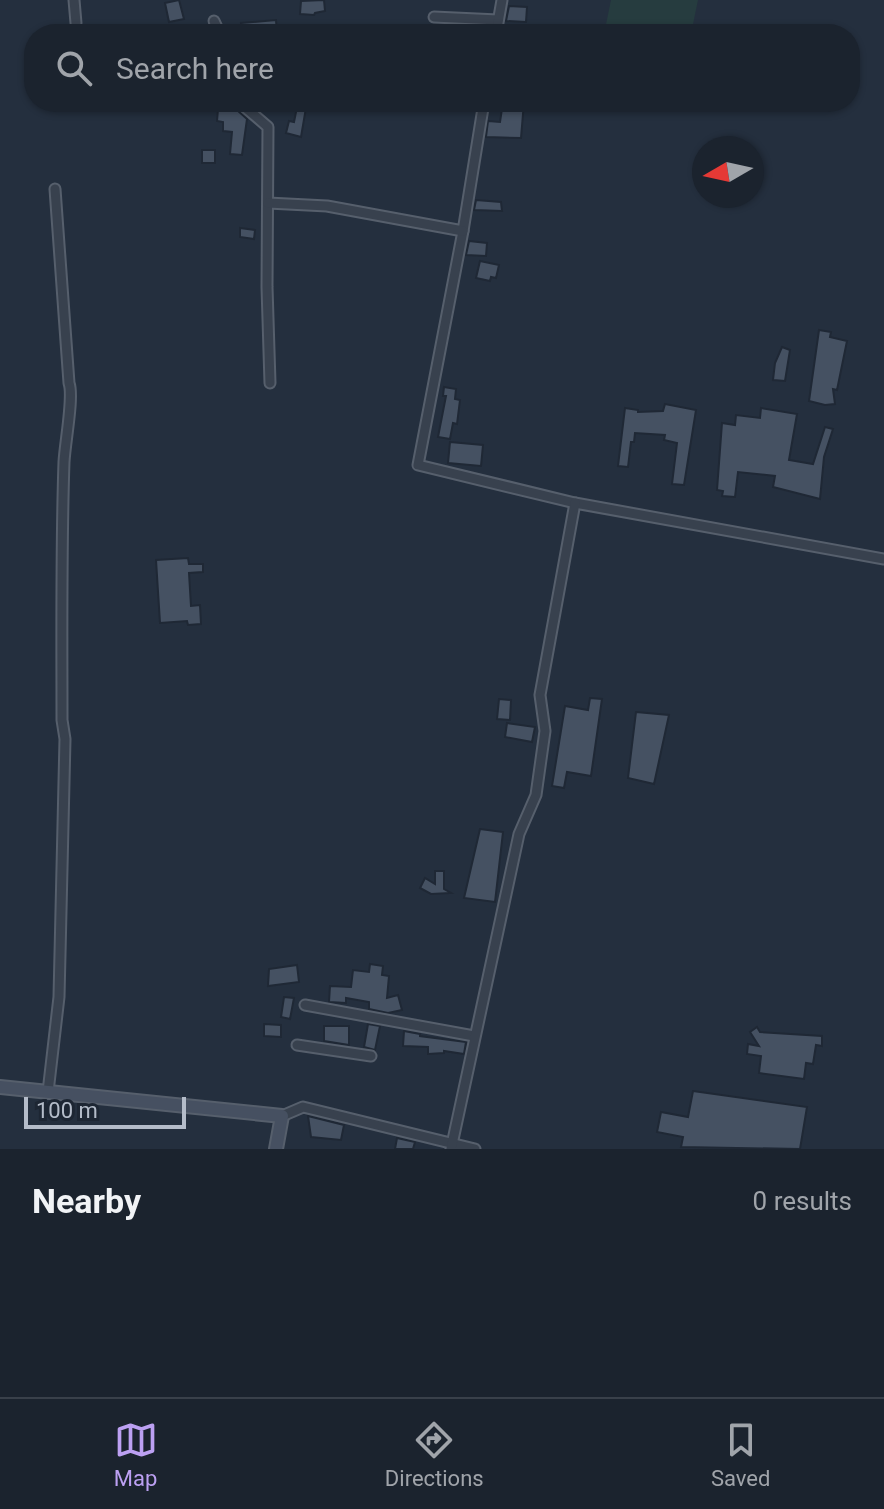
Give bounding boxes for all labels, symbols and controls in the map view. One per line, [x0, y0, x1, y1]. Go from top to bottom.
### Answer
search box [24, 24, 860, 112]
icon: search [52, 46, 96, 90]
text: Search here [116, 51, 274, 86]
north arrow [692, 136, 764, 208]
scale bar [24, 1093, 186, 1129]
text: 100 m [36, 1098, 98, 1123]
text: Nearby [32, 1181, 141, 1221]
text: 0 results [753, 1186, 852, 1216]
tab: Map [114, 1418, 158, 1491]
tab: Directions [385, 1418, 484, 1491]
tab: Saved [711, 1418, 770, 1491]

